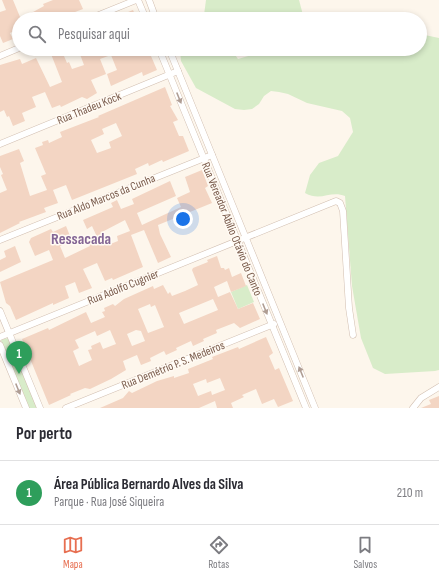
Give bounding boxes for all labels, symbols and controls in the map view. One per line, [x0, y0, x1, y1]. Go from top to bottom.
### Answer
search box [12, 12, 427, 56]
icon: search [26, 23, 48, 45]
text: Pesquisar aqui [58, 25, 130, 44]
street label: Rua Thadeu Kock [55, 89, 124, 128]
one-way arrow [175, 92, 182, 104]
street label: Rua Vereador Abílio Otávio do Canto [198, 160, 265, 298]
street label: Rua Aldo Marcos da Cunha [55, 171, 158, 224]
your location [173, 209, 193, 229]
district label: Ressacada [51, 230, 111, 249]
street label: Rua Adolfo Cugnier [85, 266, 162, 309]
one-way arrow [263, 303, 269, 315]
street label: Rua Demétrio P. S. Medeiros [119, 338, 227, 393]
pin: 1 [6, 341, 32, 374]
one-way arrow [297, 365, 303, 377]
one-way arrow [16, 384, 22, 396]
text: Por perto [16, 424, 72, 444]
text: Área Pública Bernardo Alves da Silva [54, 475, 243, 494]
text: 1 [26, 485, 32, 501]
text: 210 m [397, 485, 423, 501]
text: Parque · Rua José Siqueira [54, 494, 164, 510]
tab: Mapa [62, 534, 84, 571]
tab: Rotas [208, 534, 230, 571]
tab: Salvos [353, 534, 377, 571]

